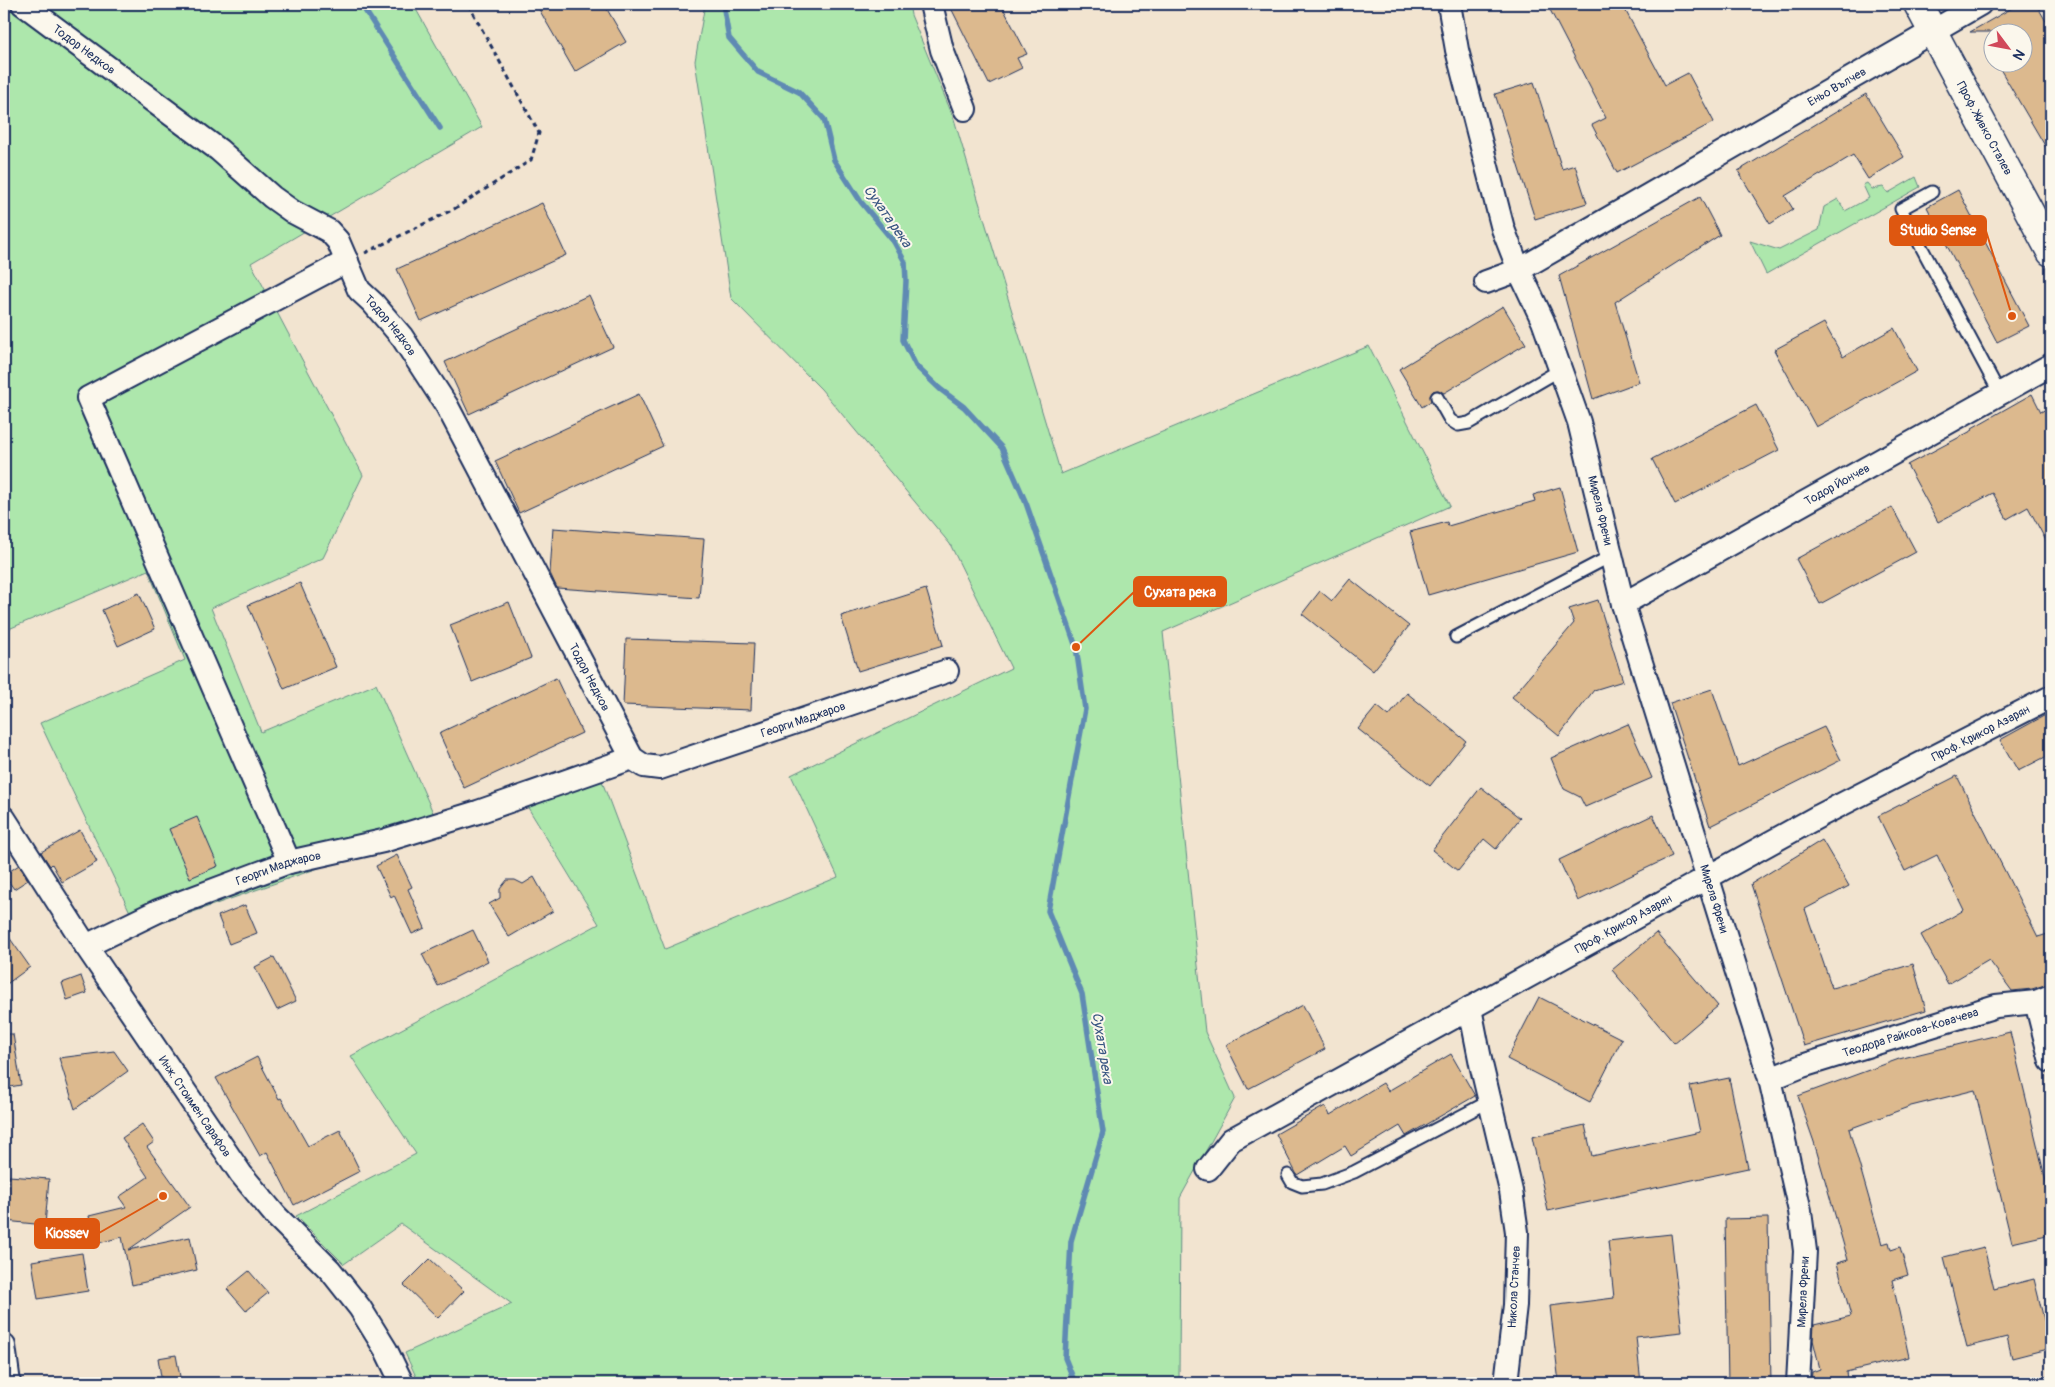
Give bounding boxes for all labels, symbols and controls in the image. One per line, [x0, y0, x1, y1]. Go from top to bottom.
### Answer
street label: Тодор Недков [49, 22, 118, 78]
north arrow [1982, 22, 2032, 72]
text: N [2009, 46, 2028, 63]
street label: Еньо Вълчев [1805, 64, 1869, 110]
street label: Проф. Живко Сталев [1953, 79, 2015, 178]
water label: Сухата река [860, 182, 916, 252]
callout: Studio Sense [1890, 216, 1986, 245]
text: Studio Sense [1900, 222, 1977, 239]
street label: Тодор Недков [361, 292, 419, 359]
street label: Тодор Йончев [1802, 461, 1873, 509]
street label: Мирела Френи [1584, 474, 1616, 547]
callout: Сухата река [1134, 577, 1226, 606]
text: Сухата река [1144, 584, 1216, 601]
street label: Тодор Недков [565, 641, 613, 714]
street label: Георги Маджаров [759, 699, 848, 741]
street label: Проф. Крикор Азарян [1929, 702, 2032, 765]
street label: Георги Маджаров [234, 848, 322, 889]
street label: Мирела Френи [1696, 863, 1732, 936]
street label: Проф. Крикор Азарян [1573, 892, 1675, 957]
street label: Теодора Райкова-Ковачева [1841, 1005, 1981, 1061]
water label: Сухата река [1088, 1011, 1117, 1086]
street label: Инж. Стоимен Сарафов [155, 1053, 234, 1160]
callout: Kiossev [35, 1219, 99, 1248]
text: Kiossev [45, 1225, 90, 1242]
street label: Никола Станчев [1505, 1245, 1524, 1329]
street label: Мирела Френи [1794, 1256, 1813, 1328]

